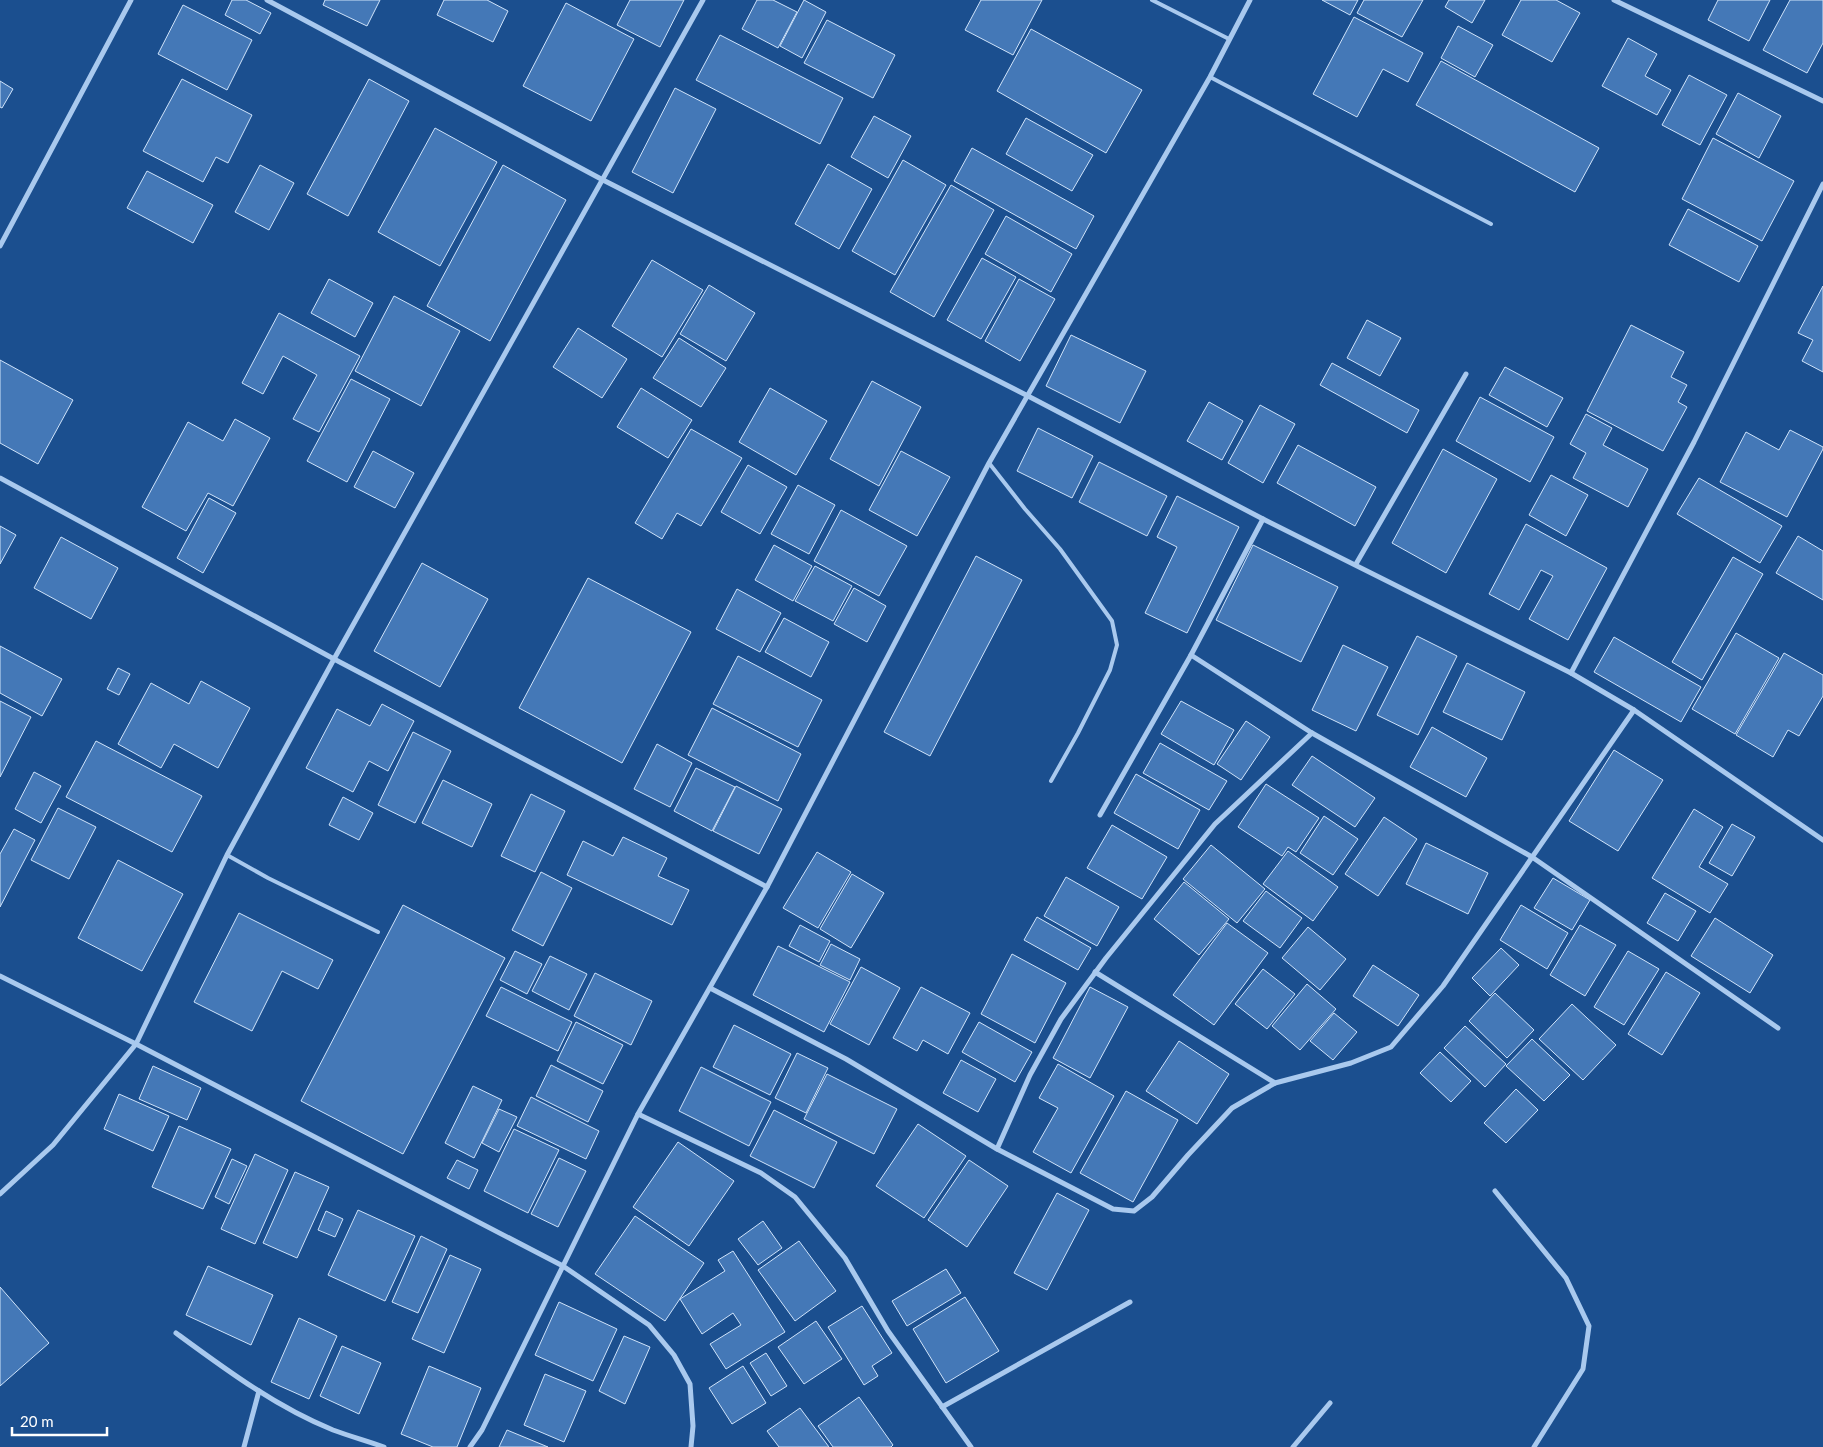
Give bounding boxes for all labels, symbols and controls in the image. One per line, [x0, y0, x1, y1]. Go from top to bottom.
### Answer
scale bar [12, 1404, 108, 1436]
text: 20 m [20, 1412, 54, 1430]

